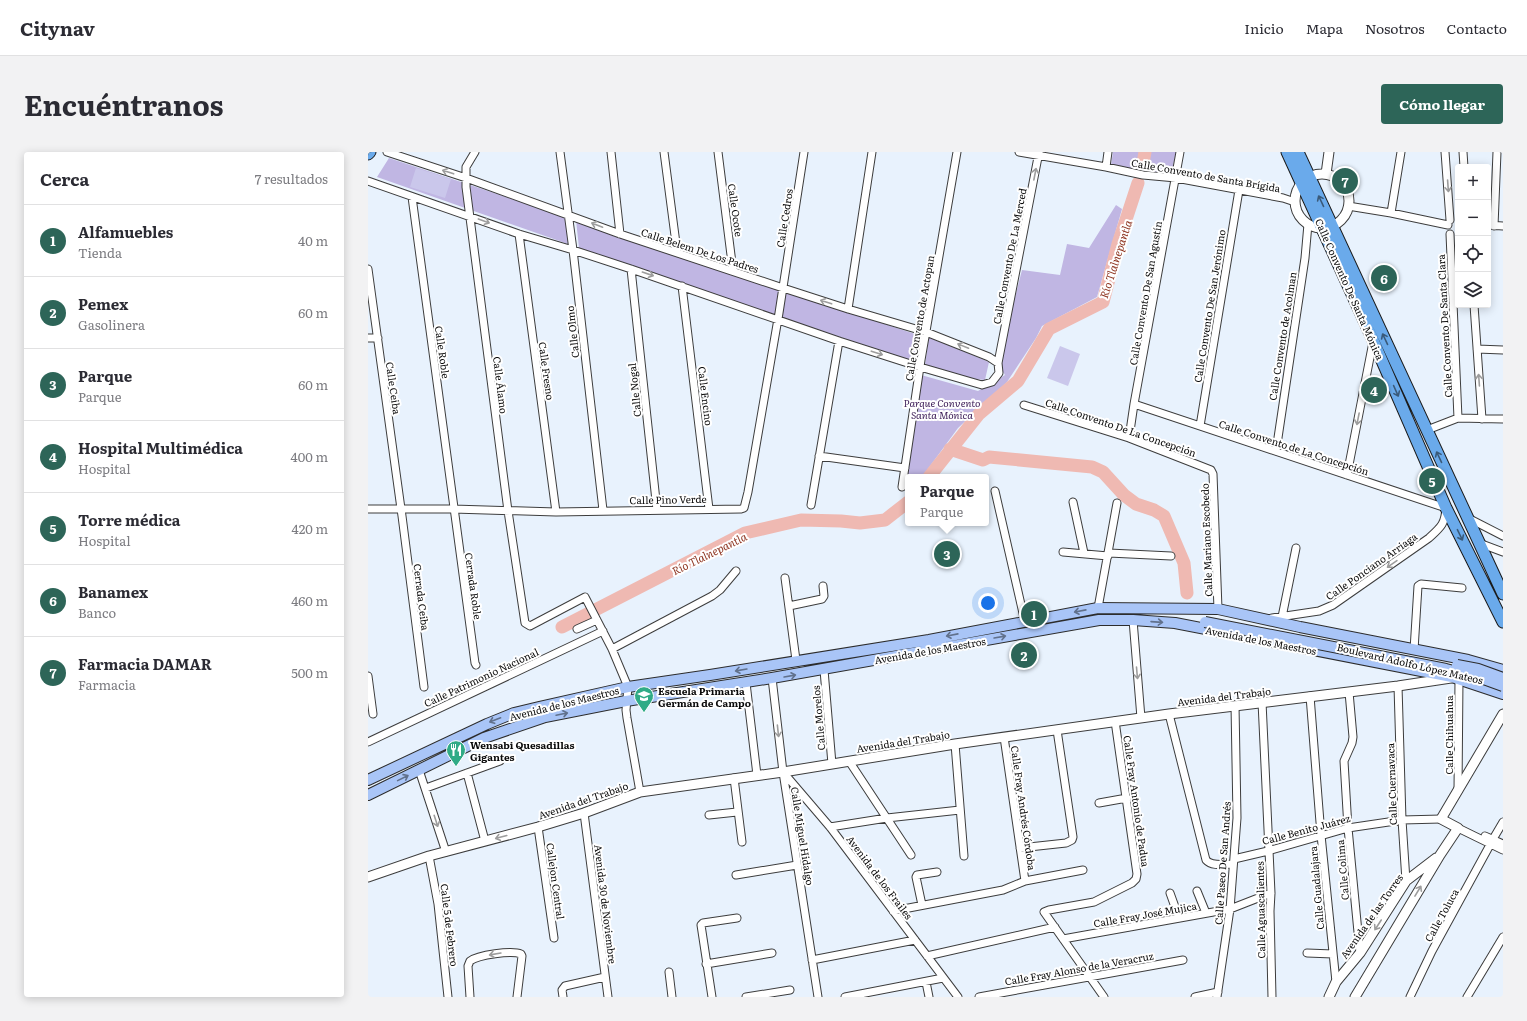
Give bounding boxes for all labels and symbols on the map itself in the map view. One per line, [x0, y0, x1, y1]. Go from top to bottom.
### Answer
street label: Calle Convento de Santa Brígida [1130, 154, 1282, 196]
pin: 7 [1332, 166, 1358, 196]
one-way arrow [441, 168, 454, 175]
one-way arrow [1031, 168, 1039, 181]
one-way arrow [1444, 179, 1451, 192]
street label: Calle Ocote [725, 182, 747, 238]
street label: Calle Cedros [772, 187, 796, 248]
street label: Calle Convento De La Merced [988, 187, 1030, 325]
one-way arrow [1317, 196, 1324, 208]
street label: Calle Convento De Santa Mónica [1312, 216, 1388, 363]
water label: Río Tlalnepantla [1095, 217, 1135, 300]
one-way arrow [478, 218, 490, 226]
street label: Calle Convento De San Agustín [1125, 219, 1165, 366]
one-way arrow [591, 220, 603, 228]
street label: Calle Belem De Los Padres [639, 224, 761, 276]
street label: Calle Convento De San Jerónimo [1189, 228, 1229, 384]
street label: Calle Convento De Santa Clara [1433, 253, 1455, 398]
street label: Calle Convento de Actopan [901, 254, 938, 382]
pin: 6 [1371, 263, 1397, 293]
street label: Calle Convento de Acolman [1264, 270, 1300, 401]
one-way arrow [641, 271, 653, 279]
one-way arrow [820, 298, 833, 305]
street label: Calle Olmo [562, 305, 582, 359]
street label: Calle Roble [432, 325, 454, 379]
one-way arrow [1381, 333, 1388, 345]
street label: Calle Fresno [535, 341, 559, 401]
one-way arrow [957, 342, 969, 350]
one-way arrow [870, 350, 883, 357]
street label: Calle Álamo [490, 356, 512, 415]
street label: Calle Ceiba [383, 361, 405, 416]
street label: Calle Nogal [624, 362, 644, 418]
street label: Calle Encino [695, 365, 717, 427]
one-way arrow [1476, 374, 1483, 387]
pin: 4 [1361, 375, 1387, 405]
one-way arrow [1392, 385, 1400, 397]
street label: Calle Convento De La Concepción [1043, 394, 1199, 460]
park label: Parque Convento Santa Mónica [904, 395, 980, 422]
one-way arrow [1353, 413, 1361, 426]
street label: Calle Convento de La Concepción [1217, 416, 1371, 479]
one-way arrow [1435, 451, 1442, 463]
pin: 5 [1419, 466, 1445, 496]
street label: Calle Mariano Escobedo [1197, 483, 1215, 597]
street label: Calle Pino Verde [629, 491, 707, 507]
water label: Río Tlalnepantla [669, 528, 750, 578]
street label: Calle Ponciano Arriaga [1322, 528, 1420, 603]
one-way arrow [1457, 529, 1464, 541]
pin: 3 [934, 539, 960, 569]
street label: Cerrada Roble [462, 552, 486, 620]
one-way arrow [1387, 560, 1398, 568]
street label: Cerrada Ceiba [410, 563, 434, 632]
your location [978, 593, 998, 613]
pin: 1 [1021, 599, 1047, 629]
one-way arrow [1074, 608, 1087, 616]
one-way arrow [1150, 618, 1163, 625]
street label: Avenida de los Maestros [1204, 622, 1318, 658]
one-way arrow [946, 632, 959, 640]
street label: Avenida de los Maestros [873, 633, 987, 667]
one-way arrow [993, 633, 1006, 641]
street label: Boulevard Adolfo López Mateos [1335, 639, 1485, 687]
pin: 2 [1011, 640, 1037, 670]
street label: Calle Patrimonio Nacional [421, 644, 541, 710]
one-way arrow [735, 666, 748, 674]
one-way arrow [1134, 666, 1141, 679]
one-way arrow [783, 671, 796, 679]
street label: Avenida de los Maestros [508, 682, 621, 724]
place label: Escuela Primaria Germán de Campo [658, 683, 751, 710]
street label: Avenida del Trabajo [1176, 683, 1272, 709]
school or university icon: Escuela Primaria Germán de Campo [633, 685, 655, 713]
street label: Calle Morelos [808, 685, 828, 751]
street label: Calle Chihuahua [1441, 695, 1456, 775]
one-way arrow [555, 709, 568, 717]
one-way arrow [490, 717, 502, 725]
one-way arrow [774, 724, 782, 737]
street label: Avenida del Trabajo [855, 726, 951, 756]
street label: Calle Fray Antonio de Padua [1120, 734, 1154, 868]
place label: Wensabi Quesadillas Gigantes [470, 737, 575, 764]
restaurant icon: Wensabi Quesadillas Gigantes [445, 739, 467, 767]
street label: Calle Cuernavaca [1382, 742, 1400, 825]
street label: Calle Fray Andrés Córdoba [1008, 745, 1040, 872]
one-way arrow [397, 774, 409, 782]
street label: Avenida del Trabajo [536, 778, 630, 822]
street label: Calle Miguel Hidalgo [788, 786, 818, 886]
street label: Calle Paseo De San Andrés [1210, 800, 1234, 925]
street label: Calle Benito Juárez [1260, 810, 1352, 848]
one-way arrow [433, 814, 441, 826]
street label: Avenida de los Frailes [843, 832, 917, 922]
one-way arrow [494, 834, 507, 841]
street label: Calle Colima [1332, 839, 1352, 901]
street label: Callejon Central [543, 842, 569, 921]
street label: Avenida 30 de Noviembre [591, 843, 621, 965]
street label: Calle Guadalajara [1305, 845, 1327, 930]
street label: Calle Aguascalientes [1252, 861, 1268, 959]
street label: Avenida de las Torres [1336, 870, 1406, 961]
street label: Calle 5 de Febrero [437, 883, 463, 967]
one-way arrow [1415, 885, 1423, 897]
street label: Calle Toluca [1420, 885, 1462, 944]
street label: Calle Fray José Mujica [1092, 897, 1198, 930]
one-way arrow [1374, 919, 1382, 930]
street label: Calle Fray Alonso de la Veracruz [1003, 947, 1155, 988]
one-way arrow [489, 951, 502, 959]

